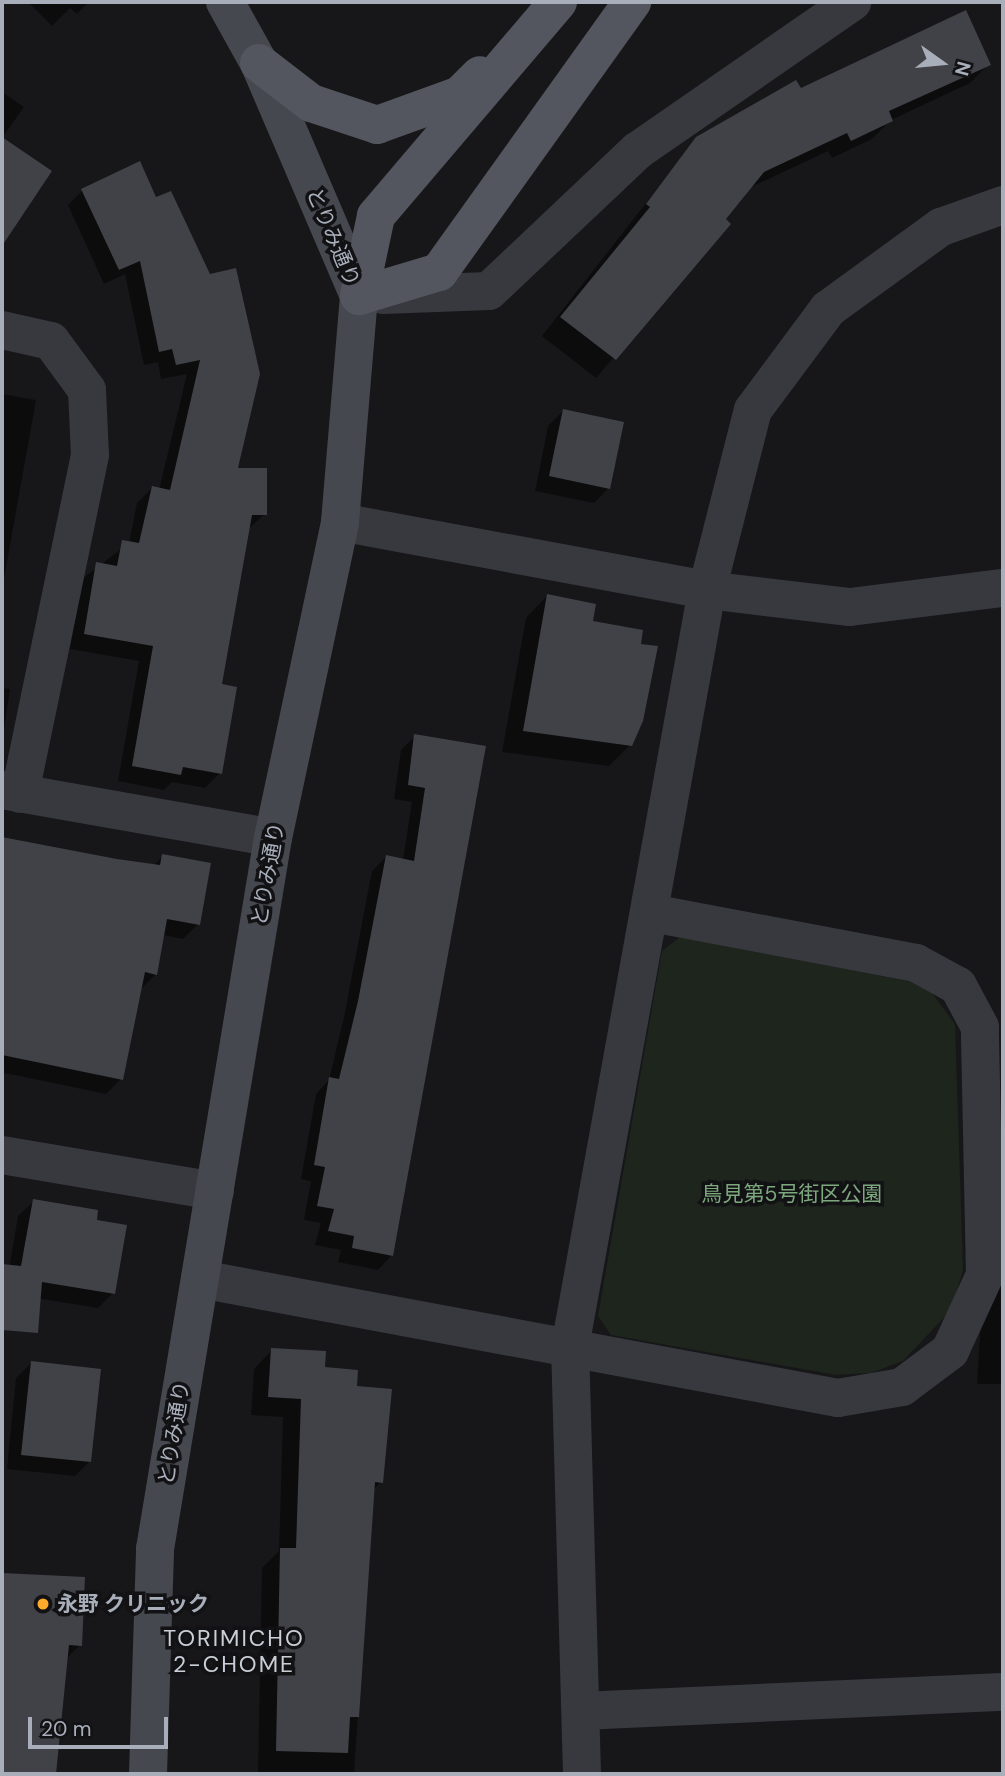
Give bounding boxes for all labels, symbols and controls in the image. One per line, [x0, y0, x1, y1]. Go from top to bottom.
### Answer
north arrow [907, 28, 977, 98]
text: N [949, 59, 977, 78]
street label: とりみ通り [301, 184, 365, 290]
street label: とりみ通り [246, 820, 290, 928]
park label: 鳥見第5号街区公園 [702, 1181, 882, 1207]
street label: とりみ通り [153, 1379, 195, 1487]
place label: 永野 クリニック [57, 1591, 209, 1617]
marker: 永野 クリニック [35, 1596, 51, 1612]
district label: TORIMICHO 2-CHOME [164, 1624, 304, 1678]
scale bar [32, 1702, 172, 1746]
text: 20 m [41, 1715, 92, 1743]

